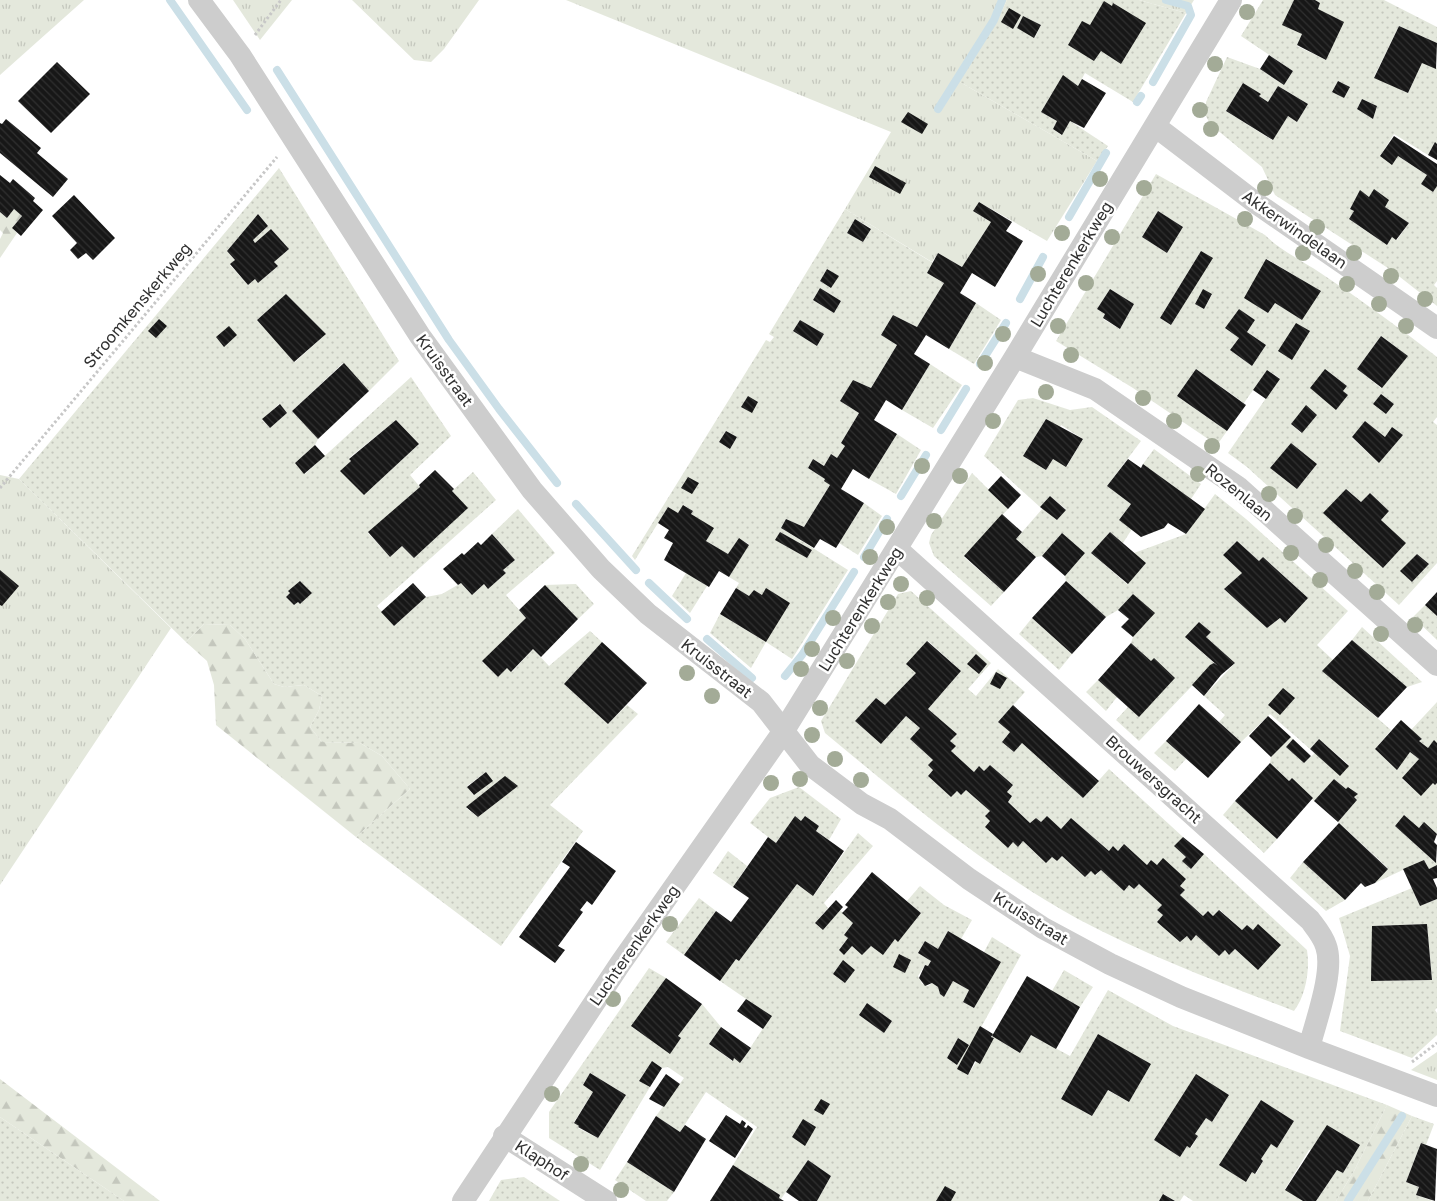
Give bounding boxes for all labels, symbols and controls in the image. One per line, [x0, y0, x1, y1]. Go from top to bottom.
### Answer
street label: Akkerwindelaan [1239, 185, 1351, 273]
street label: Luchterenkerkweg [1026, 198, 1116, 330]
street label: Stroomkenskerkweg [79, 238, 195, 372]
street label: Kruisstraat [412, 330, 478, 410]
street label: Rozenlaan [1201, 459, 1277, 525]
street label: Luchterenkerkweg [814, 543, 906, 675]
street label: Kruisstraat [677, 634, 757, 702]
street label: Brouwersgracht [1102, 731, 1206, 827]
street label: Luchterenkerkweg [585, 881, 683, 1009]
street label: Kruisstraat [990, 887, 1072, 949]
street label: Klaphof [511, 1135, 573, 1185]

